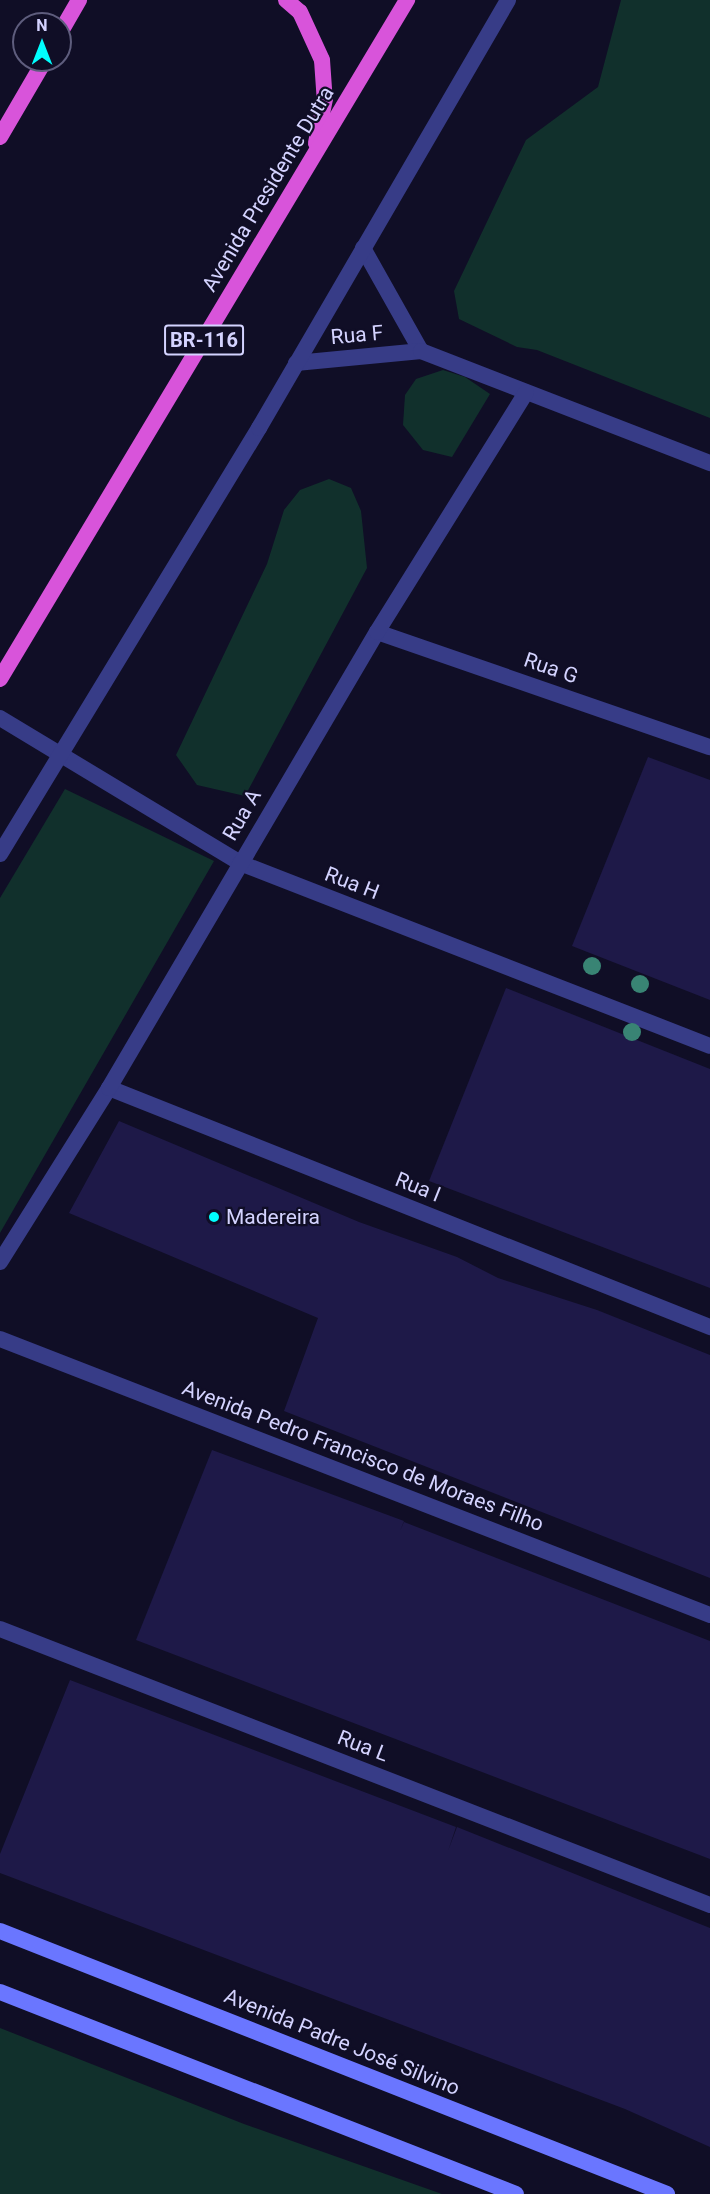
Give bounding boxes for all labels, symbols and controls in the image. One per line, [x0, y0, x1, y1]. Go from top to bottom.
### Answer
north arrow [12, 12, 72, 72]
text: N [36, 16, 48, 35]
street label: Avenida Presidente Dutra [197, 82, 339, 296]
street label: Rua F [330, 320, 384, 350]
road number: BR-116 [164, 323, 244, 357]
street label: Rua G [521, 647, 581, 689]
street label: Rua A [217, 785, 267, 845]
street label: Rua H [321, 861, 383, 905]
street label: Rua I [392, 1167, 444, 1207]
place label: Madereira [226, 1204, 320, 1230]
marker: Madereira [207, 1210, 221, 1224]
street label: Avenida Pedro Francisco de Moraes Filho [179, 1375, 547, 1537]
street label: Rua L [334, 1725, 392, 1767]
street label: Avenida Padre José Silvino [221, 1983, 463, 2101]

